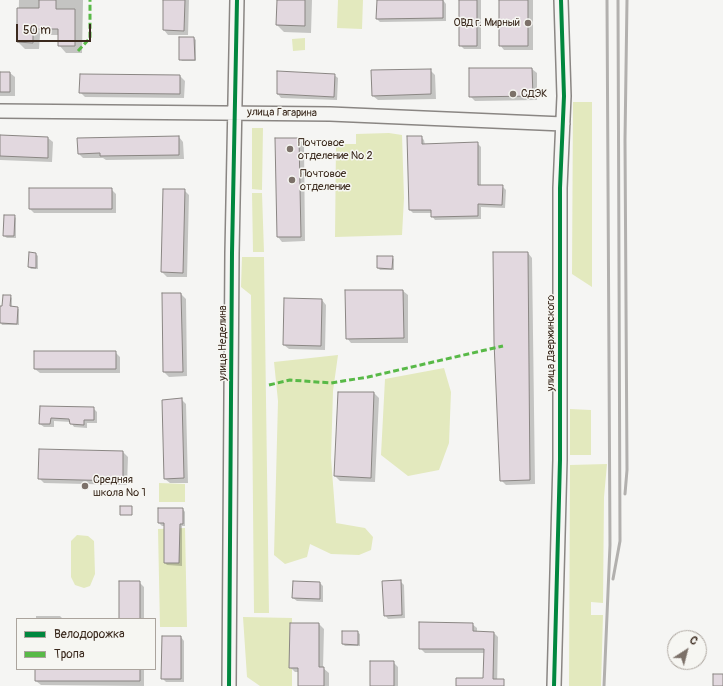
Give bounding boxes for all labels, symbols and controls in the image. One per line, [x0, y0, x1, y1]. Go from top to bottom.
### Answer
scale bar [18, 16, 93, 42]
place label: ОВД г. Мирный [453, 16, 520, 30]
marker: ОВД г. Мирный [523, 18, 533, 28]
text: 50 m [23, 23, 51, 38]
place label: СДЭК [521, 87, 547, 101]
marker: СДЭК [508, 89, 518, 99]
street label: улица Гагарина [247, 106, 317, 120]
place label: Почтовое отделение № 2 [298, 136, 373, 162]
marker: Почтовое отделение № 2 [285, 144, 295, 154]
place label: Почтовое отделение [300, 167, 350, 193]
marker: Почтовое отделение [287, 175, 297, 185]
street label: улица Дзержинского [544, 295, 558, 391]
street label: улица Неделина [216, 305, 230, 381]
place label: Средняя школа № 1 [93, 473, 146, 499]
marker: Средняя школа № 1 [80, 481, 90, 491]
legend [16, 618, 156, 670]
text: Велодорожка [54, 627, 125, 642]
north arrow [667, 630, 707, 670]
text: С [687, 633, 700, 648]
text: Тропа [54, 647, 84, 662]

